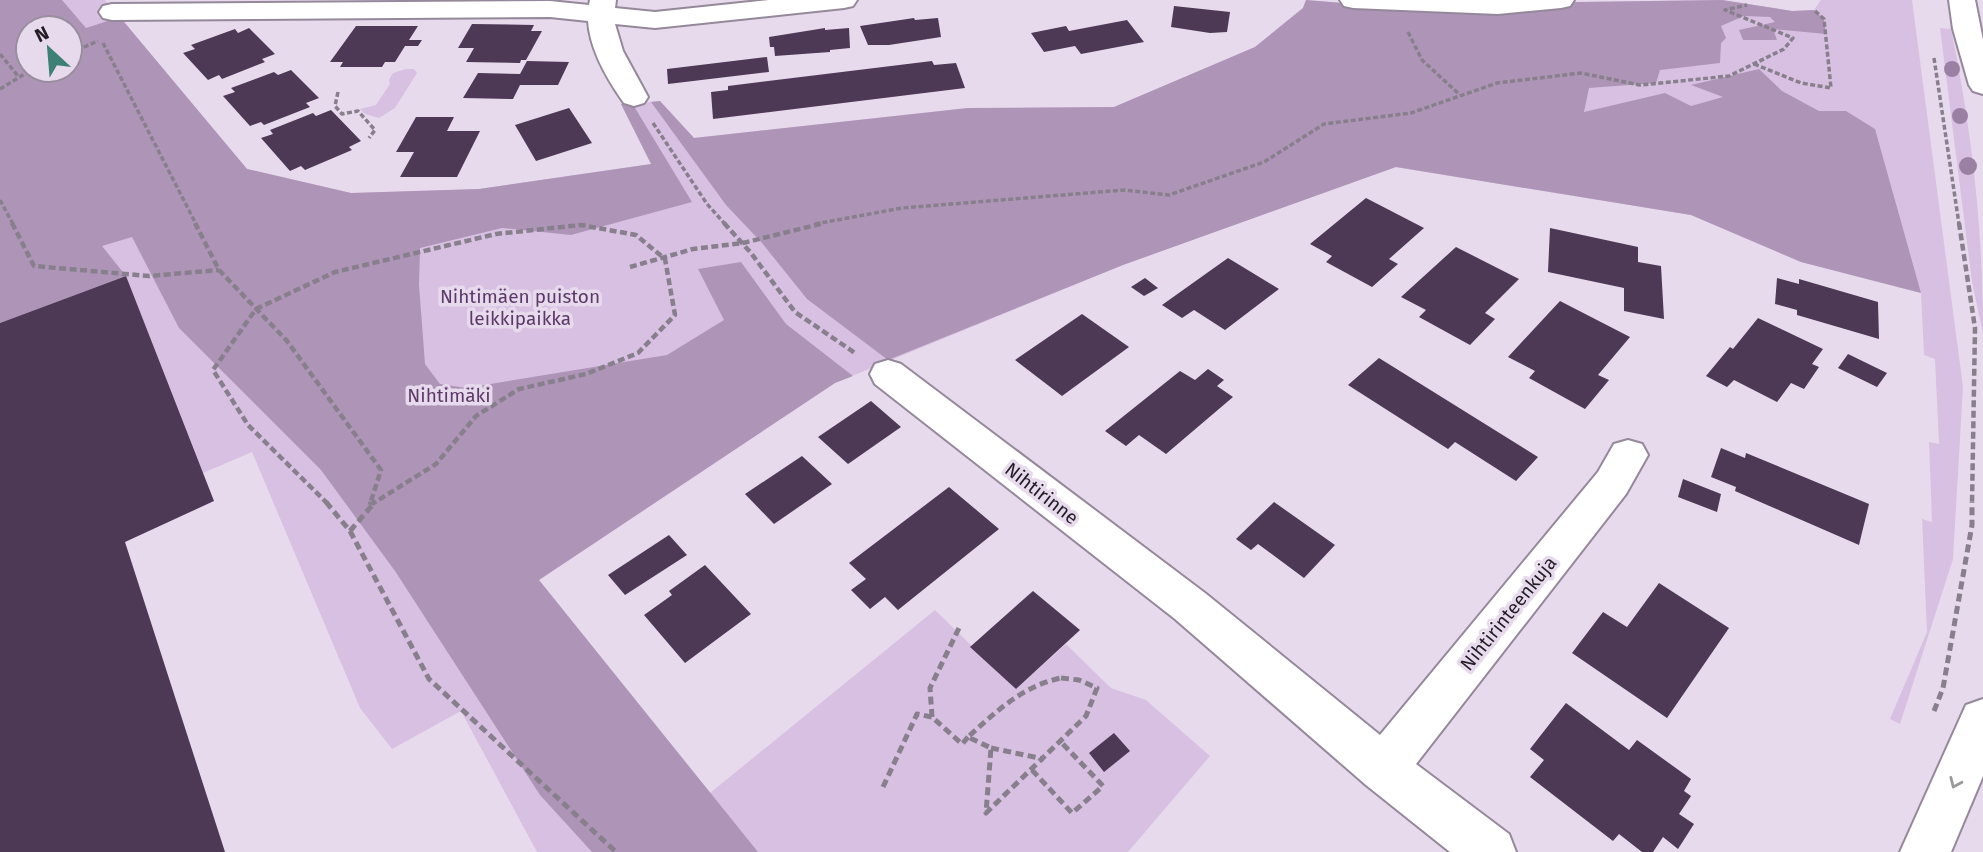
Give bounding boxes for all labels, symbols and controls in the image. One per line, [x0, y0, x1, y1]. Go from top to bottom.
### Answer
north arrow [14, 14, 84, 84]
text: N [31, 21, 52, 47]
park label: Nihtimäen puiston leikkipaikka [440, 285, 600, 330]
park label: Nihtimäki [407, 384, 491, 407]
street label: Nihtirinne [1000, 458, 1083, 529]
street label: Nihtirinteenkuja [1455, 552, 1561, 675]
one-way arrow [1949, 776, 1963, 789]

